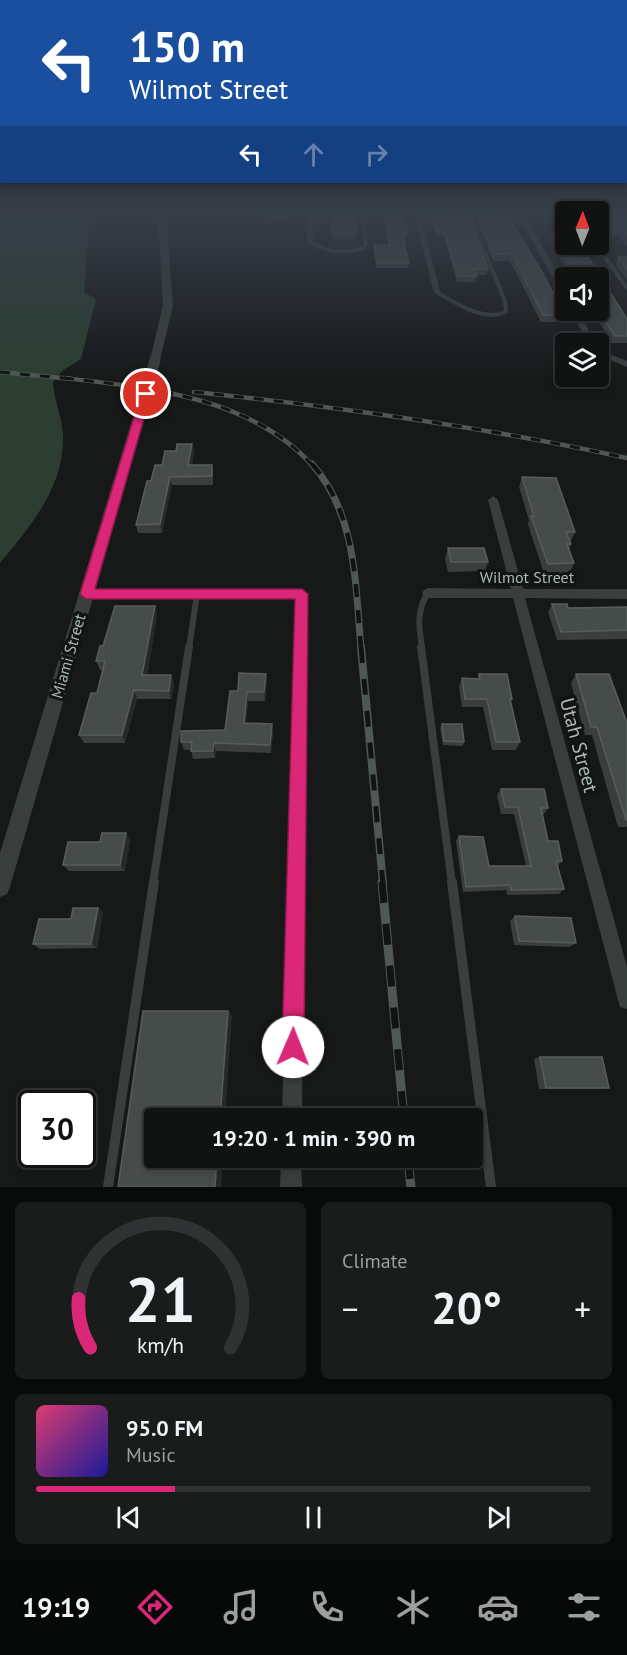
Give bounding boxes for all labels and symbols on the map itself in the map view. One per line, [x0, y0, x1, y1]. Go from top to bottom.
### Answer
north arrow [555, 201, 609, 255]
pin [120, 368, 171, 419]
street label: Wilmot Street [480, 567, 575, 587]
street label: Miami Street [46, 611, 90, 701]
street label: Utah Street [554, 695, 604, 795]
position arrow [261, 1015, 325, 1079]
speed limit sign: 30 [18, 1090, 96, 1168]

